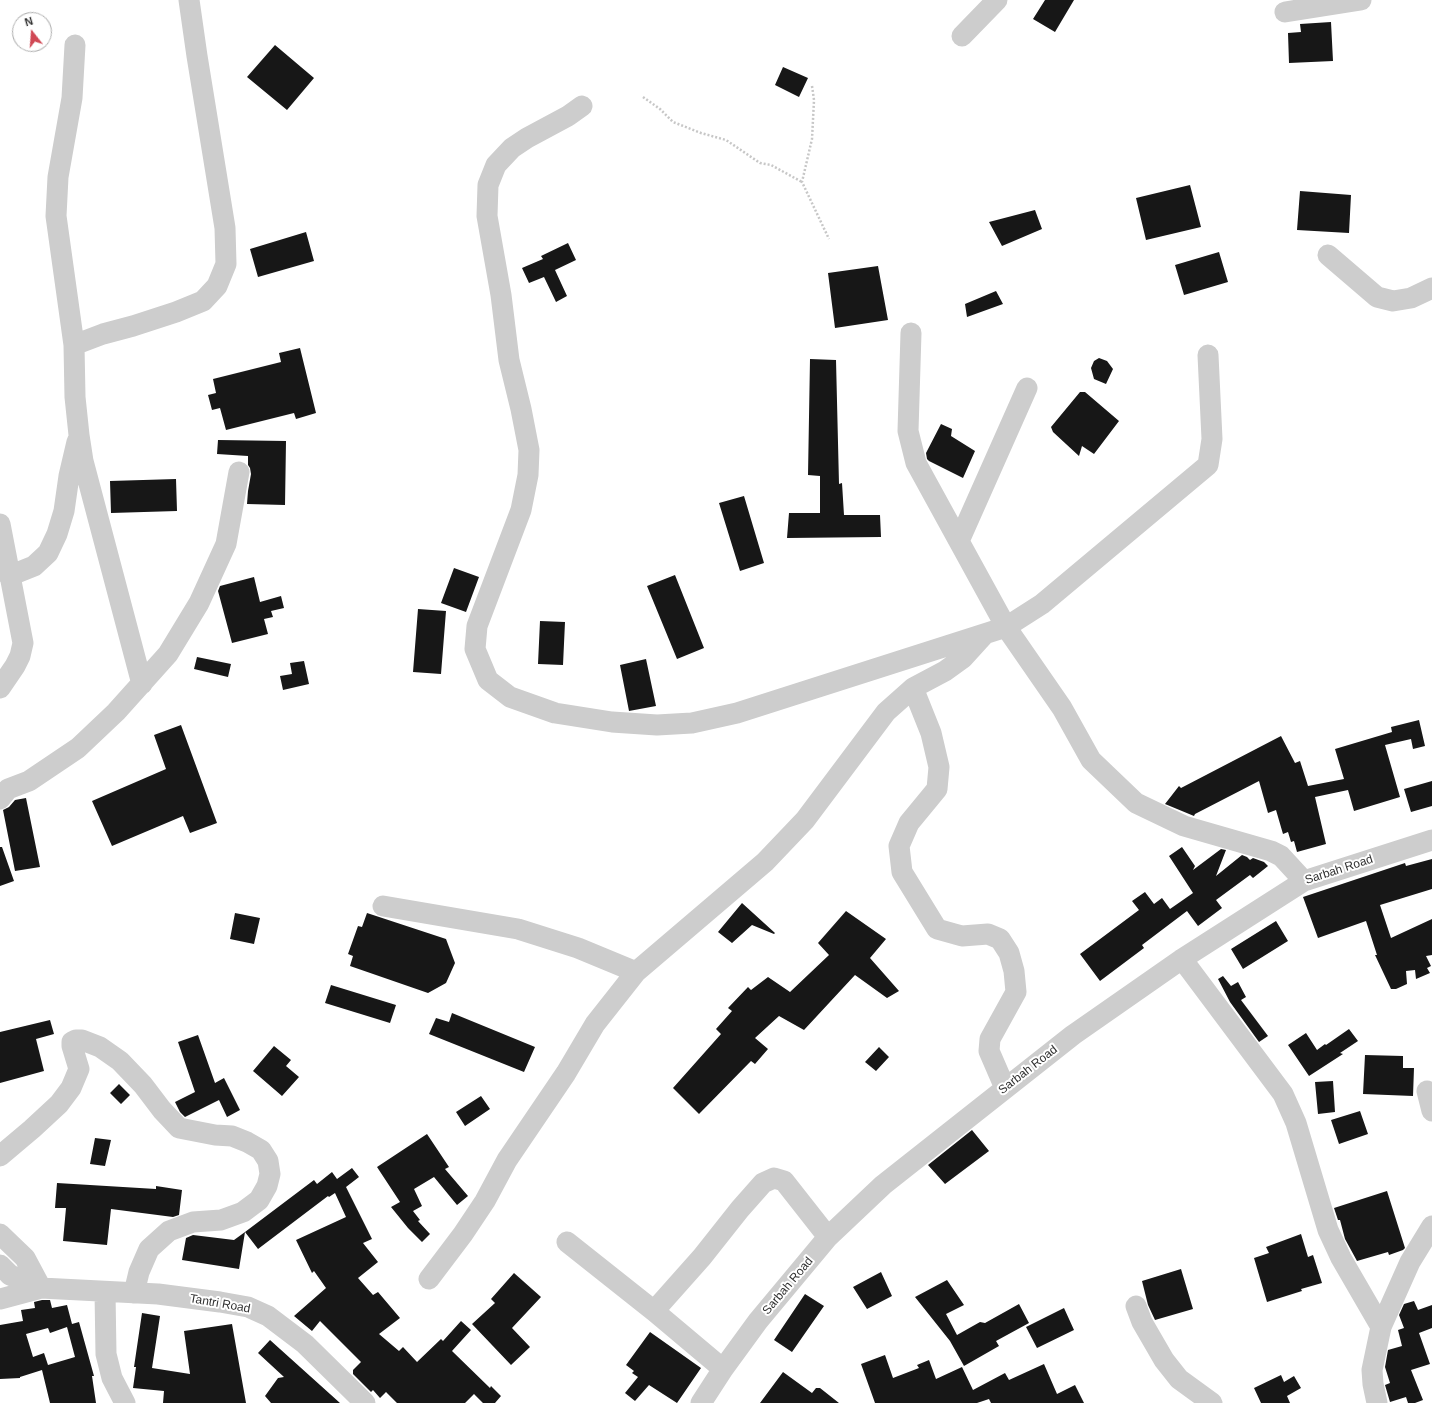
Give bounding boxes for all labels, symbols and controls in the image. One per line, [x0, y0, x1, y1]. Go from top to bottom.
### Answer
north arrow [12, 12, 52, 52]
text: N [23, 15, 34, 28]
street label: Sarbah Road [1303, 852, 1375, 888]
street label: Sarbah Road [996, 1043, 1060, 1097]
street label: Sarbah Road [760, 1254, 816, 1318]
street label: Tantri Road [189, 1292, 251, 1316]

